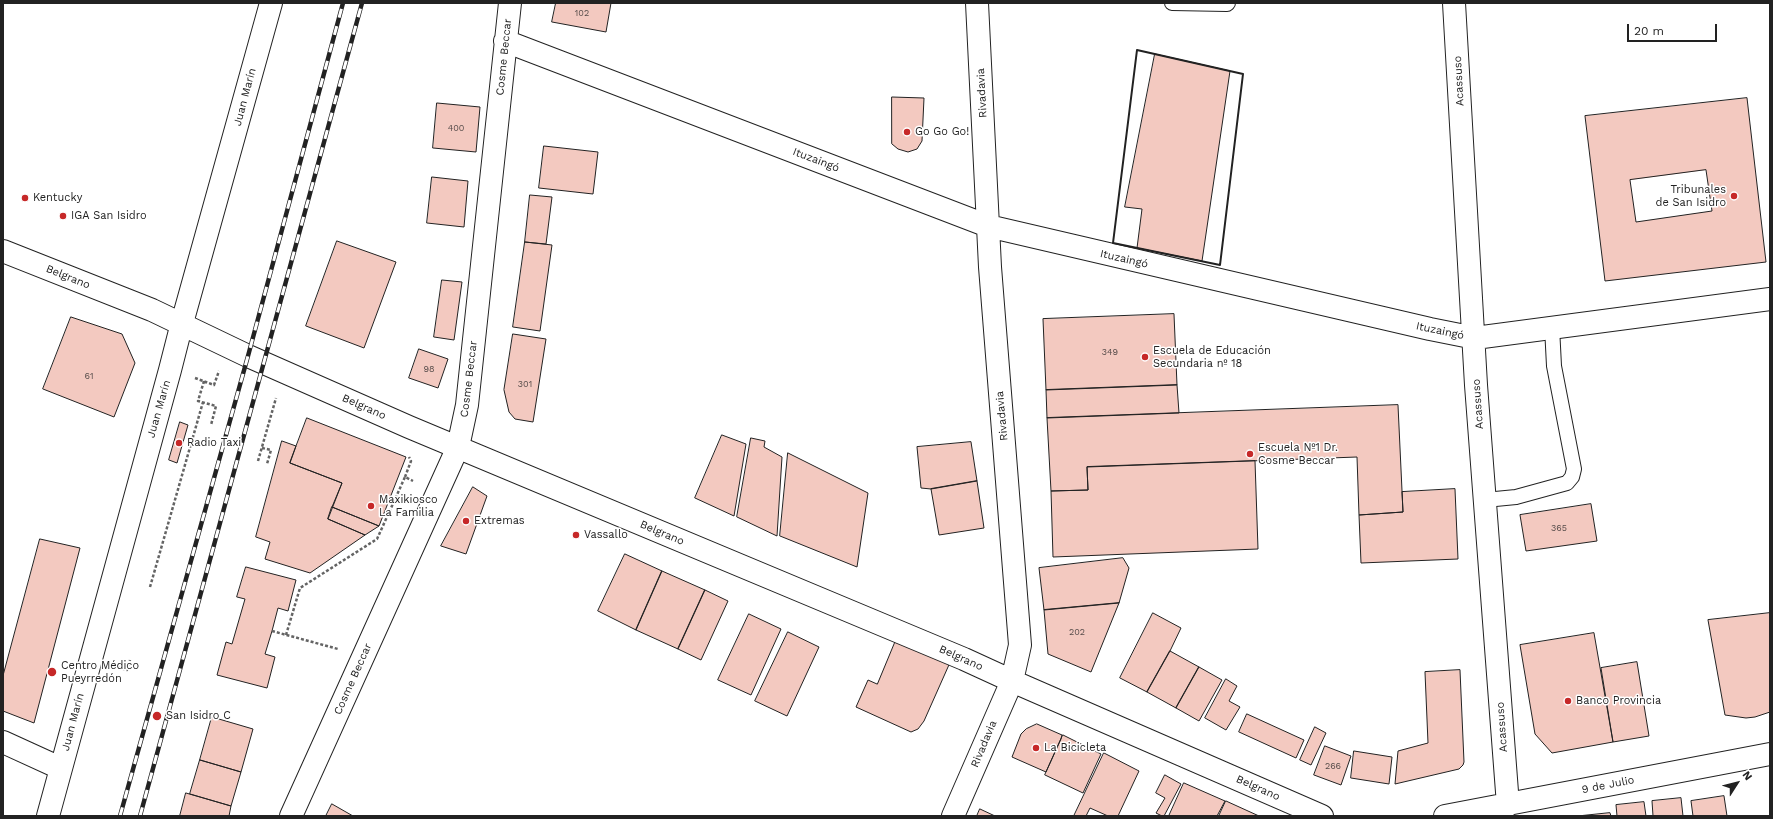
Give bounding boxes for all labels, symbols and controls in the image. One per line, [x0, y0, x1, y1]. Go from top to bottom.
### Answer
house number: 102 [575, 8, 589, 18]
scale bar [1629, 16, 1719, 42]
street label: Cosme Beccar [493, 18, 515, 96]
text: 20 m [1634, 24, 1664, 38]
street label: Acassuso [1451, 56, 1467, 106]
street label: Juan Marín [231, 67, 259, 127]
street label: Rivadavia [974, 68, 990, 118]
house number: 400 [448, 123, 464, 133]
place label: Go Go Go! [915, 125, 969, 139]
marker: Go Go Go! [902, 127, 912, 137]
street label: Ituzaingó [791, 145, 841, 175]
place label: Tribunales de San Isidro [1656, 183, 1726, 209]
place label: Kentucky [33, 191, 82, 205]
marker: Tribunales de San Isidro [1729, 191, 1739, 201]
marker: Kentucky [20, 193, 30, 203]
place label: IGA San Isidro [71, 209, 147, 223]
marker: IGA San Isidro [58, 211, 68, 221]
street label: Ituzaingó [1099, 247, 1149, 271]
street label: Belgrano [44, 262, 92, 292]
street label: Ituzaingó [1415, 319, 1465, 343]
street label: Cosme Beccar [458, 340, 480, 418]
place label: Escuela de Educación Secundaria nº 18 [1153, 344, 1271, 370]
house number: 349 [1102, 347, 1118, 357]
marker: Escuela de Educación Secundaria nº 18 [1140, 352, 1150, 362]
house number: 98 [423, 364, 435, 374]
house number: 61 [85, 371, 93, 381]
street label: Acassuso [1470, 378, 1486, 430]
street label: Juan Marín [144, 379, 174, 439]
house number: 301 [518, 379, 532, 389]
street label: Belgrano [340, 391, 388, 423]
street label: Rivadavia [993, 391, 1011, 441]
place label: Radio Taxi [187, 436, 241, 450]
marker: Radio Taxi [174, 438, 184, 448]
place label: Escuela Nº1 Dr. Cosme Beccar [1258, 441, 1338, 467]
marker: Escuela Nº1 Dr. Cosme Beccar [1245, 449, 1255, 459]
place label: Maxikiosco La Familia [379, 493, 438, 519]
marker: Maxikiosco La Familia [366, 501, 376, 511]
place label: Extremas [474, 514, 525, 528]
marker: Extremas [461, 516, 471, 526]
street label: Belgrano [638, 518, 686, 548]
house number: 365 [1551, 523, 1567, 533]
place label: Vassallo [584, 528, 628, 542]
marker: Vassallo [571, 530, 581, 540]
house number: 202 [1069, 627, 1085, 637]
street label: Cosme Beccar [331, 641, 375, 717]
street label: Belgrano [937, 642, 985, 674]
place label: Centro Médico Pueyrredón [61, 659, 139, 685]
marker: Centro Médico Pueyrredón [46, 666, 58, 678]
street label: Juan Marín [59, 692, 87, 752]
place label: Banco Provincia [1576, 694, 1661, 708]
marker: Banco Provincia [1563, 696, 1573, 706]
street label: Acassuso [1494, 701, 1510, 753]
place label: San Isidro C [166, 709, 231, 723]
marker: San Isidro C [151, 710, 163, 722]
street label: Rivadavia [968, 719, 1000, 769]
place label: La Bicicleta [1044, 741, 1106, 755]
marker: La Bicicleta [1031, 743, 1041, 753]
house number: 266 [1325, 761, 1341, 771]
north arrow [1717, 763, 1757, 803]
text: N [1739, 769, 1755, 783]
street label: Belgrano [1234, 772, 1282, 804]
street label: 9 de Julio [1581, 773, 1635, 797]

